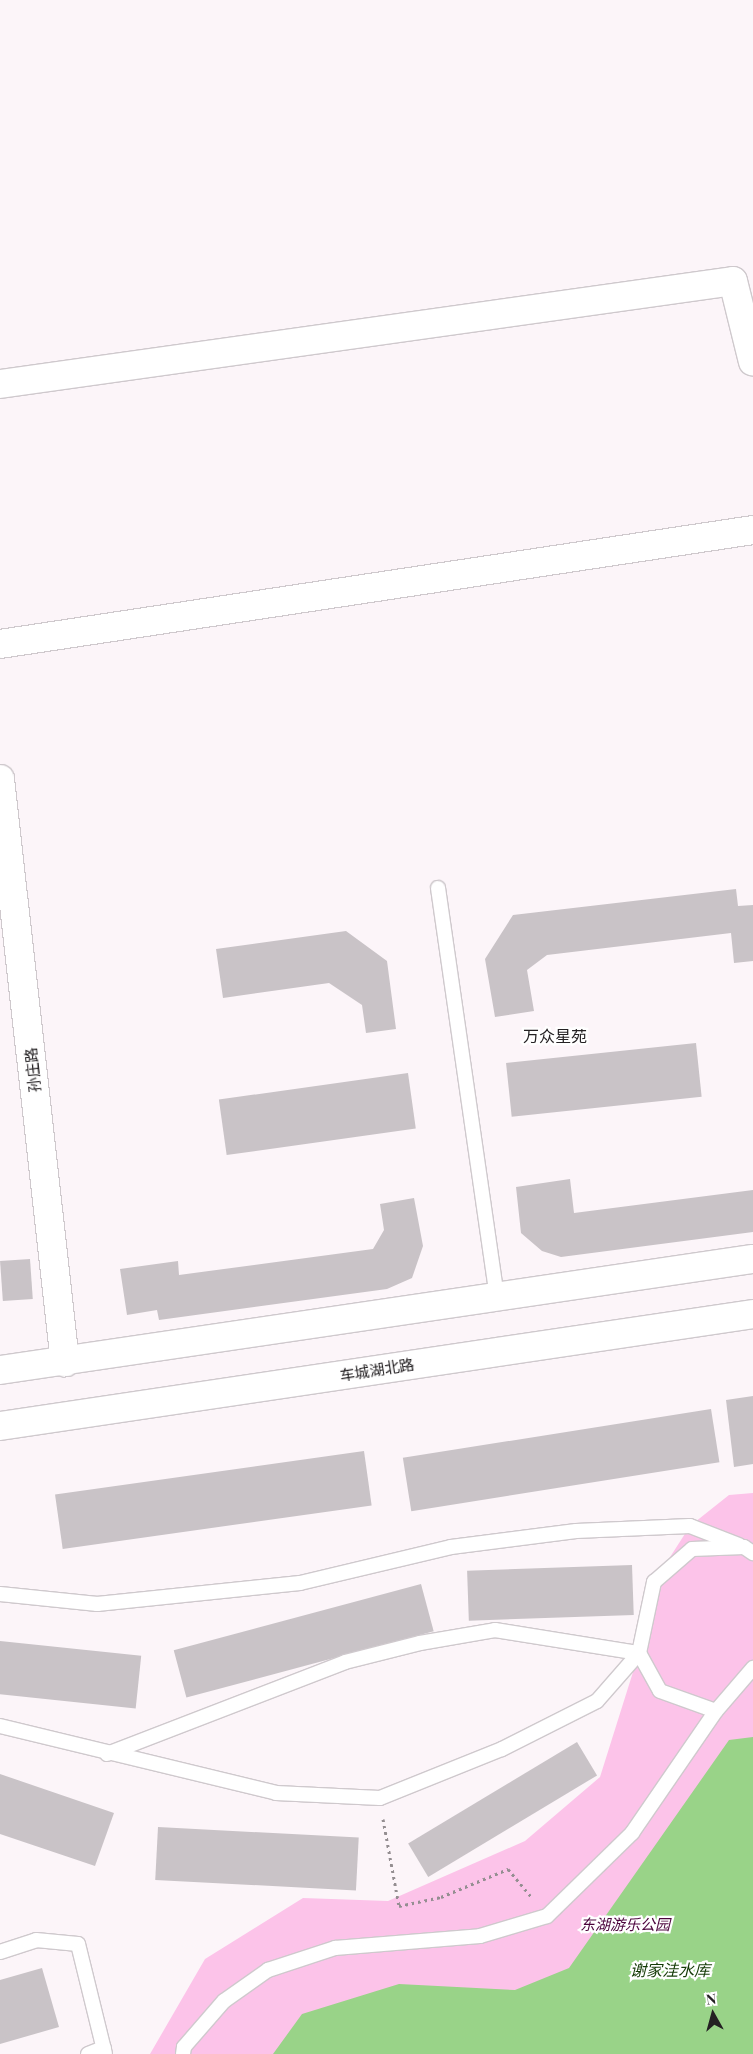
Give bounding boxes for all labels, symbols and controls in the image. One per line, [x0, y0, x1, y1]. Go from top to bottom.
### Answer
district label: 万众星苑 [523, 1026, 587, 1046]
street label: 孙庄路 [22, 1047, 44, 1093]
street label: 车城湖北路 [339, 1355, 415, 1385]
park label: 东湖游乐公园 [580, 1916, 670, 1934]
water label: 谢家洼水库 [630, 1960, 710, 1980]
north arrow [688, 1989, 738, 2039]
text: N [705, 1989, 717, 2009]

